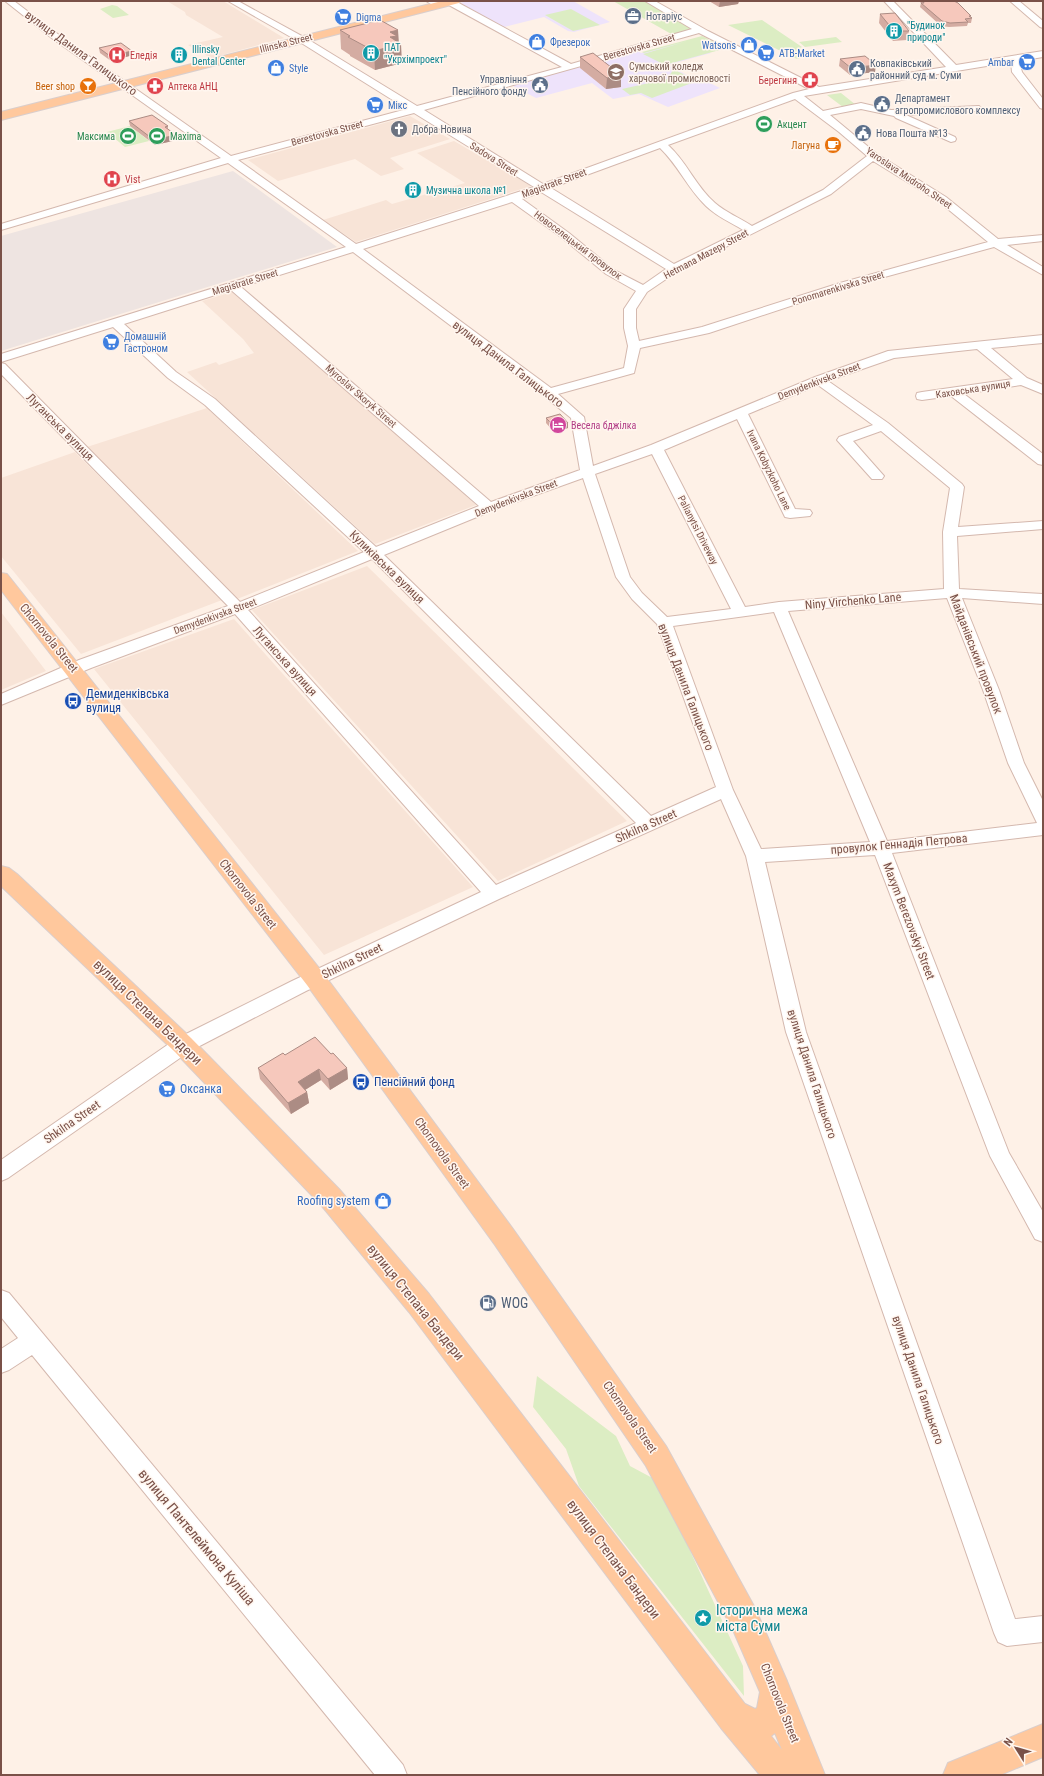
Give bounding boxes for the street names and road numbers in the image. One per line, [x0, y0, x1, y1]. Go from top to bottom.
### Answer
street label: вулиця Данила Галицького [22, 8, 140, 98]
street label: Illinska Street [259, 31, 313, 55]
street label: Berestovska Street [602, 32, 676, 62]
street label: Berestovska Street [290, 118, 364, 148]
street label: Sadova Street [468, 140, 520, 178]
street label: Yaroslava Mudroho Street [864, 145, 954, 211]
street label: Magistrate Street [520, 166, 588, 200]
street label: Новоселецький провулок [532, 209, 624, 282]
street label: Hetmana Mazepy Street [662, 227, 750, 281]
street label: Magistrate Street [211, 267, 279, 297]
street label: Ponomarenkivska Street [791, 269, 885, 307]
street label: вулиця Данила Галицького [450, 318, 566, 410]
street label: Demydenkivska Street [776, 360, 862, 402]
street label: Myroslav Skoryk Street [323, 362, 399, 430]
street label: Каховська вулиця [935, 378, 1011, 400]
street label: Луганська вулиця [23, 390, 97, 464]
street label: Ivana Kobyzkoho Lane [745, 428, 793, 512]
street label: Demydenkivska Street [473, 477, 559, 519]
street label: Palianytsi Driveway [676, 494, 720, 566]
street label: Куликівська вулиця [347, 528, 427, 606]
street label: Niny Virchenko Lane [804, 590, 902, 612]
street label: Майданівський провулок [947, 592, 1005, 716]
street label: Demydenkivska Street [172, 596, 258, 636]
street label: Chornovola Street [17, 601, 81, 676]
street label: вулиця Данила Галицького [655, 621, 717, 753]
street label: Луганська вулиця [250, 623, 320, 699]
street label: Shkilna Street [613, 806, 679, 846]
street label: провулок Геннадія Петрова [830, 831, 968, 857]
street label: Chornovola Street [216, 856, 280, 932]
street label: Maxym Berezovskyi Street [880, 861, 938, 982]
street label: Shkilna Street [320, 940, 385, 982]
street label: вулиця Степана Бандери [90, 956, 206, 1068]
street label: вулиця Данила Галицького [784, 1008, 840, 1140]
street label: Shkilna Street [41, 1097, 103, 1146]
street label: Chornovola Street [412, 1115, 473, 1192]
street label: вулиця Степана Бандери [364, 1241, 468, 1363]
street label: вулиця Данила Галицького [889, 1314, 947, 1446]
street label: Chornovola Street [600, 1378, 660, 1456]
street label: вулиця Пантелеймона Куліша [135, 1466, 259, 1608]
street label: вулиця Степана Бандери [564, 1496, 664, 1622]
street label: Chornovola Street [758, 1661, 802, 1745]

